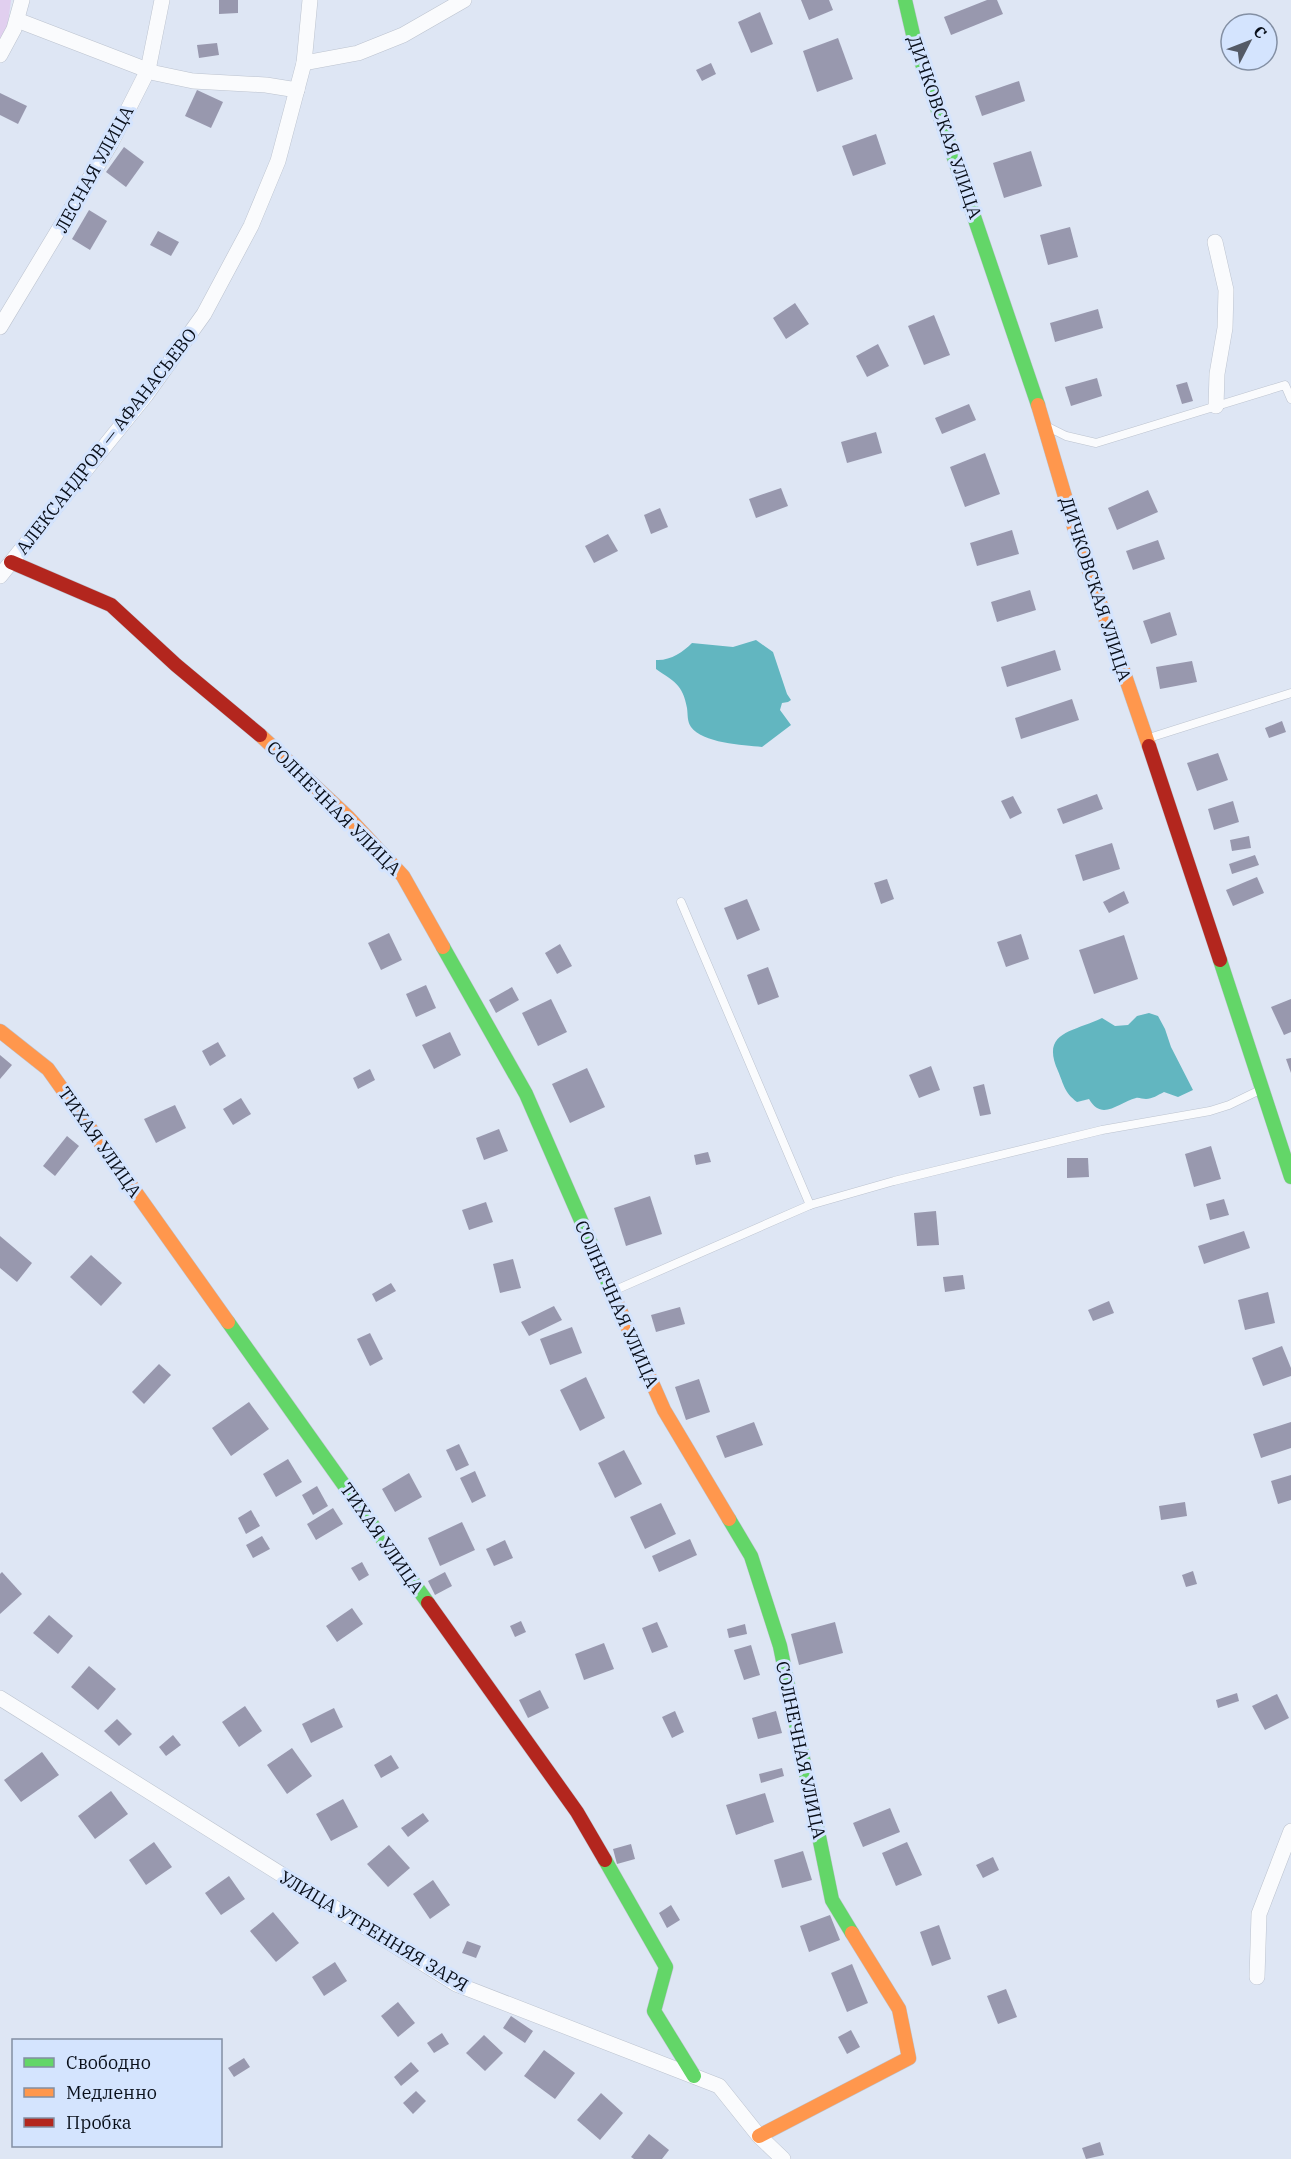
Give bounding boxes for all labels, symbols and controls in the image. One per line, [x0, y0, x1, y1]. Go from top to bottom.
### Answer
north arrow [1219, 12, 1279, 72]
text: С [1249, 21, 1271, 43]
street label: ДИЧКОВСКАЯ УЛИЦА [903, 32, 987, 222]
street label: ЛЕСНАЯ УЛИЦА [50, 101, 139, 236]
street label: АЛЕКСАНДРОВ — АФАНАСЬЕВО [10, 323, 202, 559]
street label: ДИЧКОВСКАЯ УЛИЦА [1055, 494, 1137, 685]
street label: СОЛНЕЧНАЯ УЛИЦА [262, 736, 407, 881]
street label: ТИХАЯ УЛИЦА [53, 1082, 147, 1202]
street label: СОЛНЕЧНАЯ УЛИЦА [570, 1217, 665, 1392]
street label: ТИХАЯ УЛИЦА [335, 1478, 429, 1598]
street label: СОЛНЕЧНАЯ УЛИЦА [771, 1659, 831, 1842]
street label: УЛИЦА УТРЕННЯЯ ЗАРЯ [275, 1865, 473, 1997]
legend [12, 2039, 222, 2147]
text: Свободно [66, 2051, 151, 2074]
text: Медленно [66, 2081, 157, 2104]
text: Пробка [66, 2111, 132, 2134]

